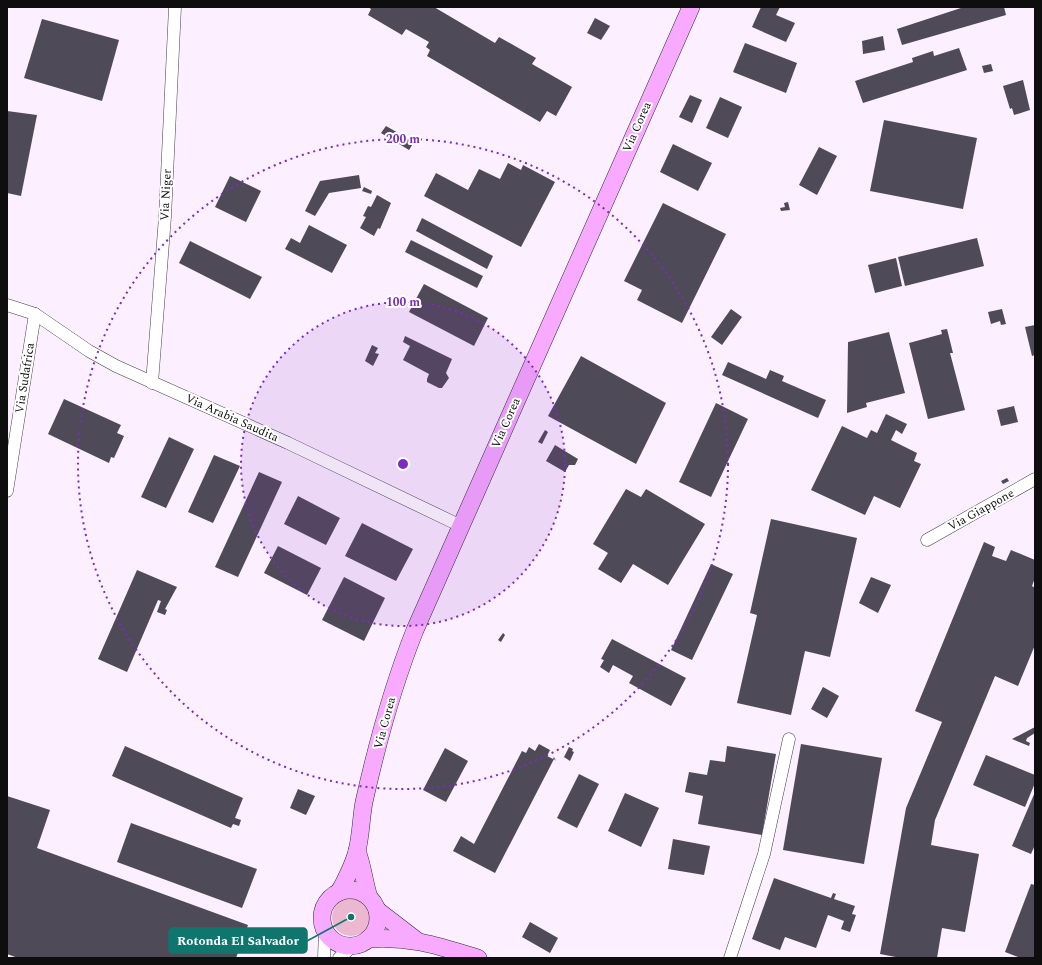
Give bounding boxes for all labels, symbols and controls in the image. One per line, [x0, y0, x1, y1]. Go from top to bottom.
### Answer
street label: Via Corea [618, 99, 657, 155]
text: 200 m [386, 130, 420, 149]
street label: Via Niger [155, 168, 177, 221]
text: 100 m [386, 293, 420, 312]
street label: Via Sudafrica [10, 341, 40, 415]
street label: Via Arabia Saudita [182, 389, 282, 447]
street label: Via Corea [487, 395, 526, 451]
centre of rings [396, 457, 410, 471]
street label: Via Giappone [944, 484, 1018, 536]
street label: Via Corea [369, 695, 401, 751]
callout: Rotonda El Salvador [169, 928, 307, 953]
text: Rotonda El Salvador [177, 931, 299, 951]

